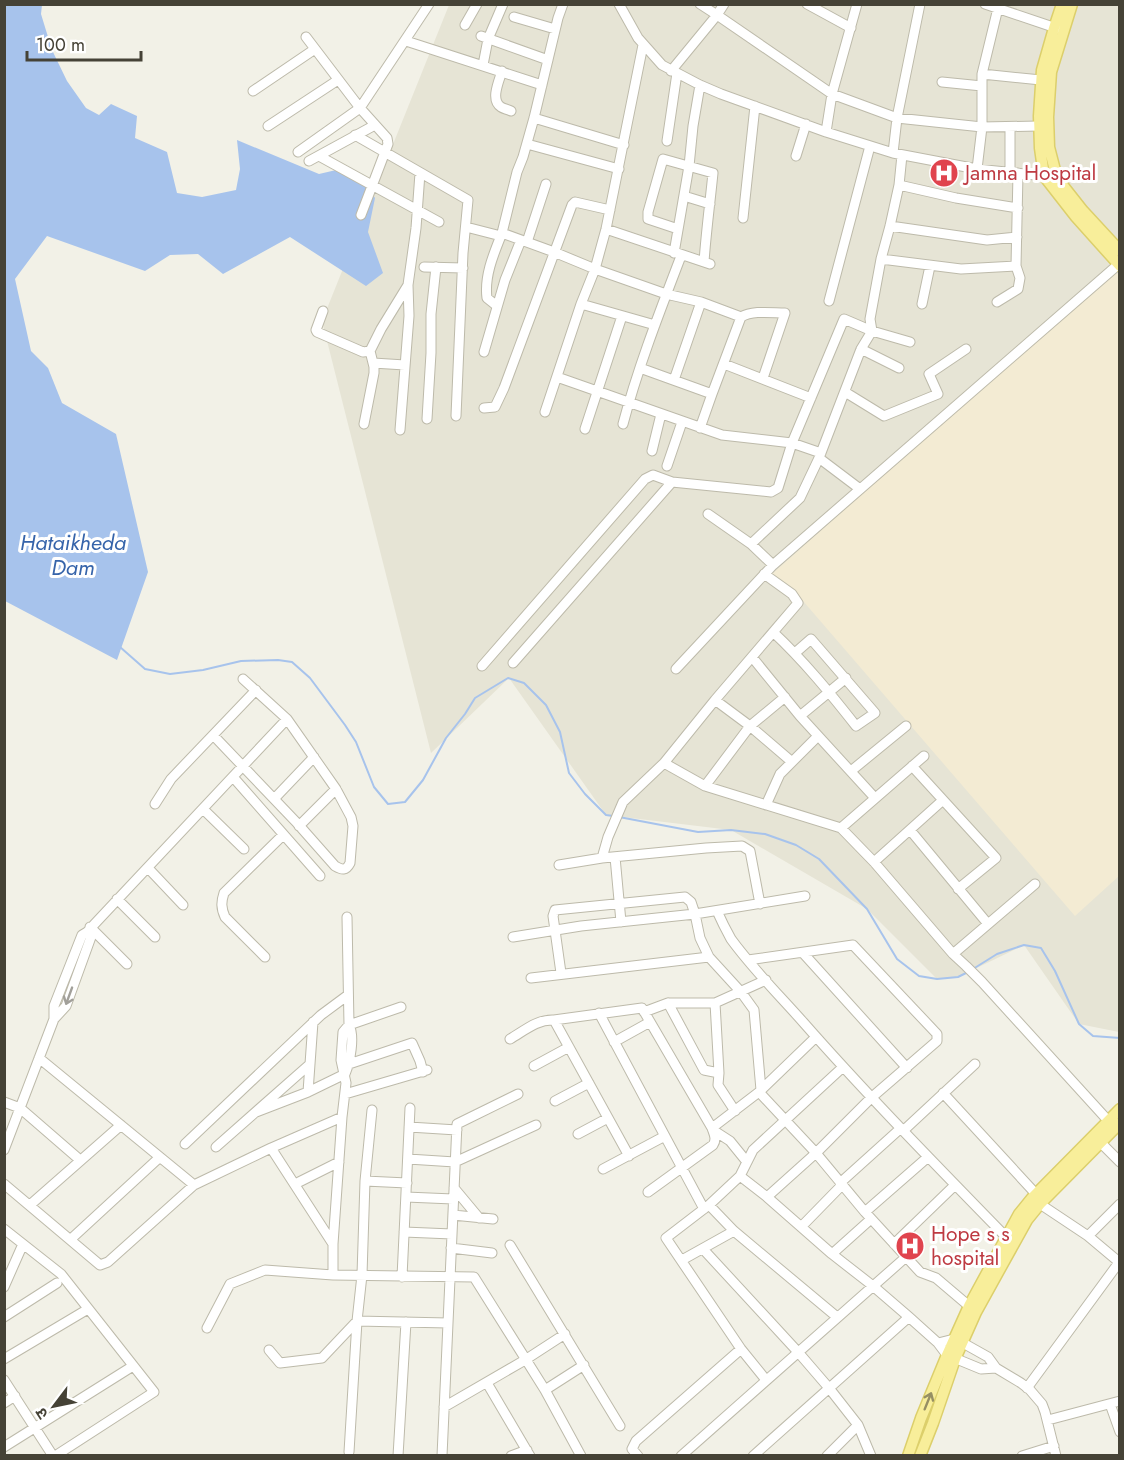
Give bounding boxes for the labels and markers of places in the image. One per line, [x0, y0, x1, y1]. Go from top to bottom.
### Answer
hospital icon: Jamna Hospital [928, 157, 960, 189]
place label: Jamna Hospital [962, 158, 1096, 188]
place label: Hope s s hospital [931, 1219, 1010, 1273]
hospital icon: Hope s s hospital [894, 1230, 926, 1262]

